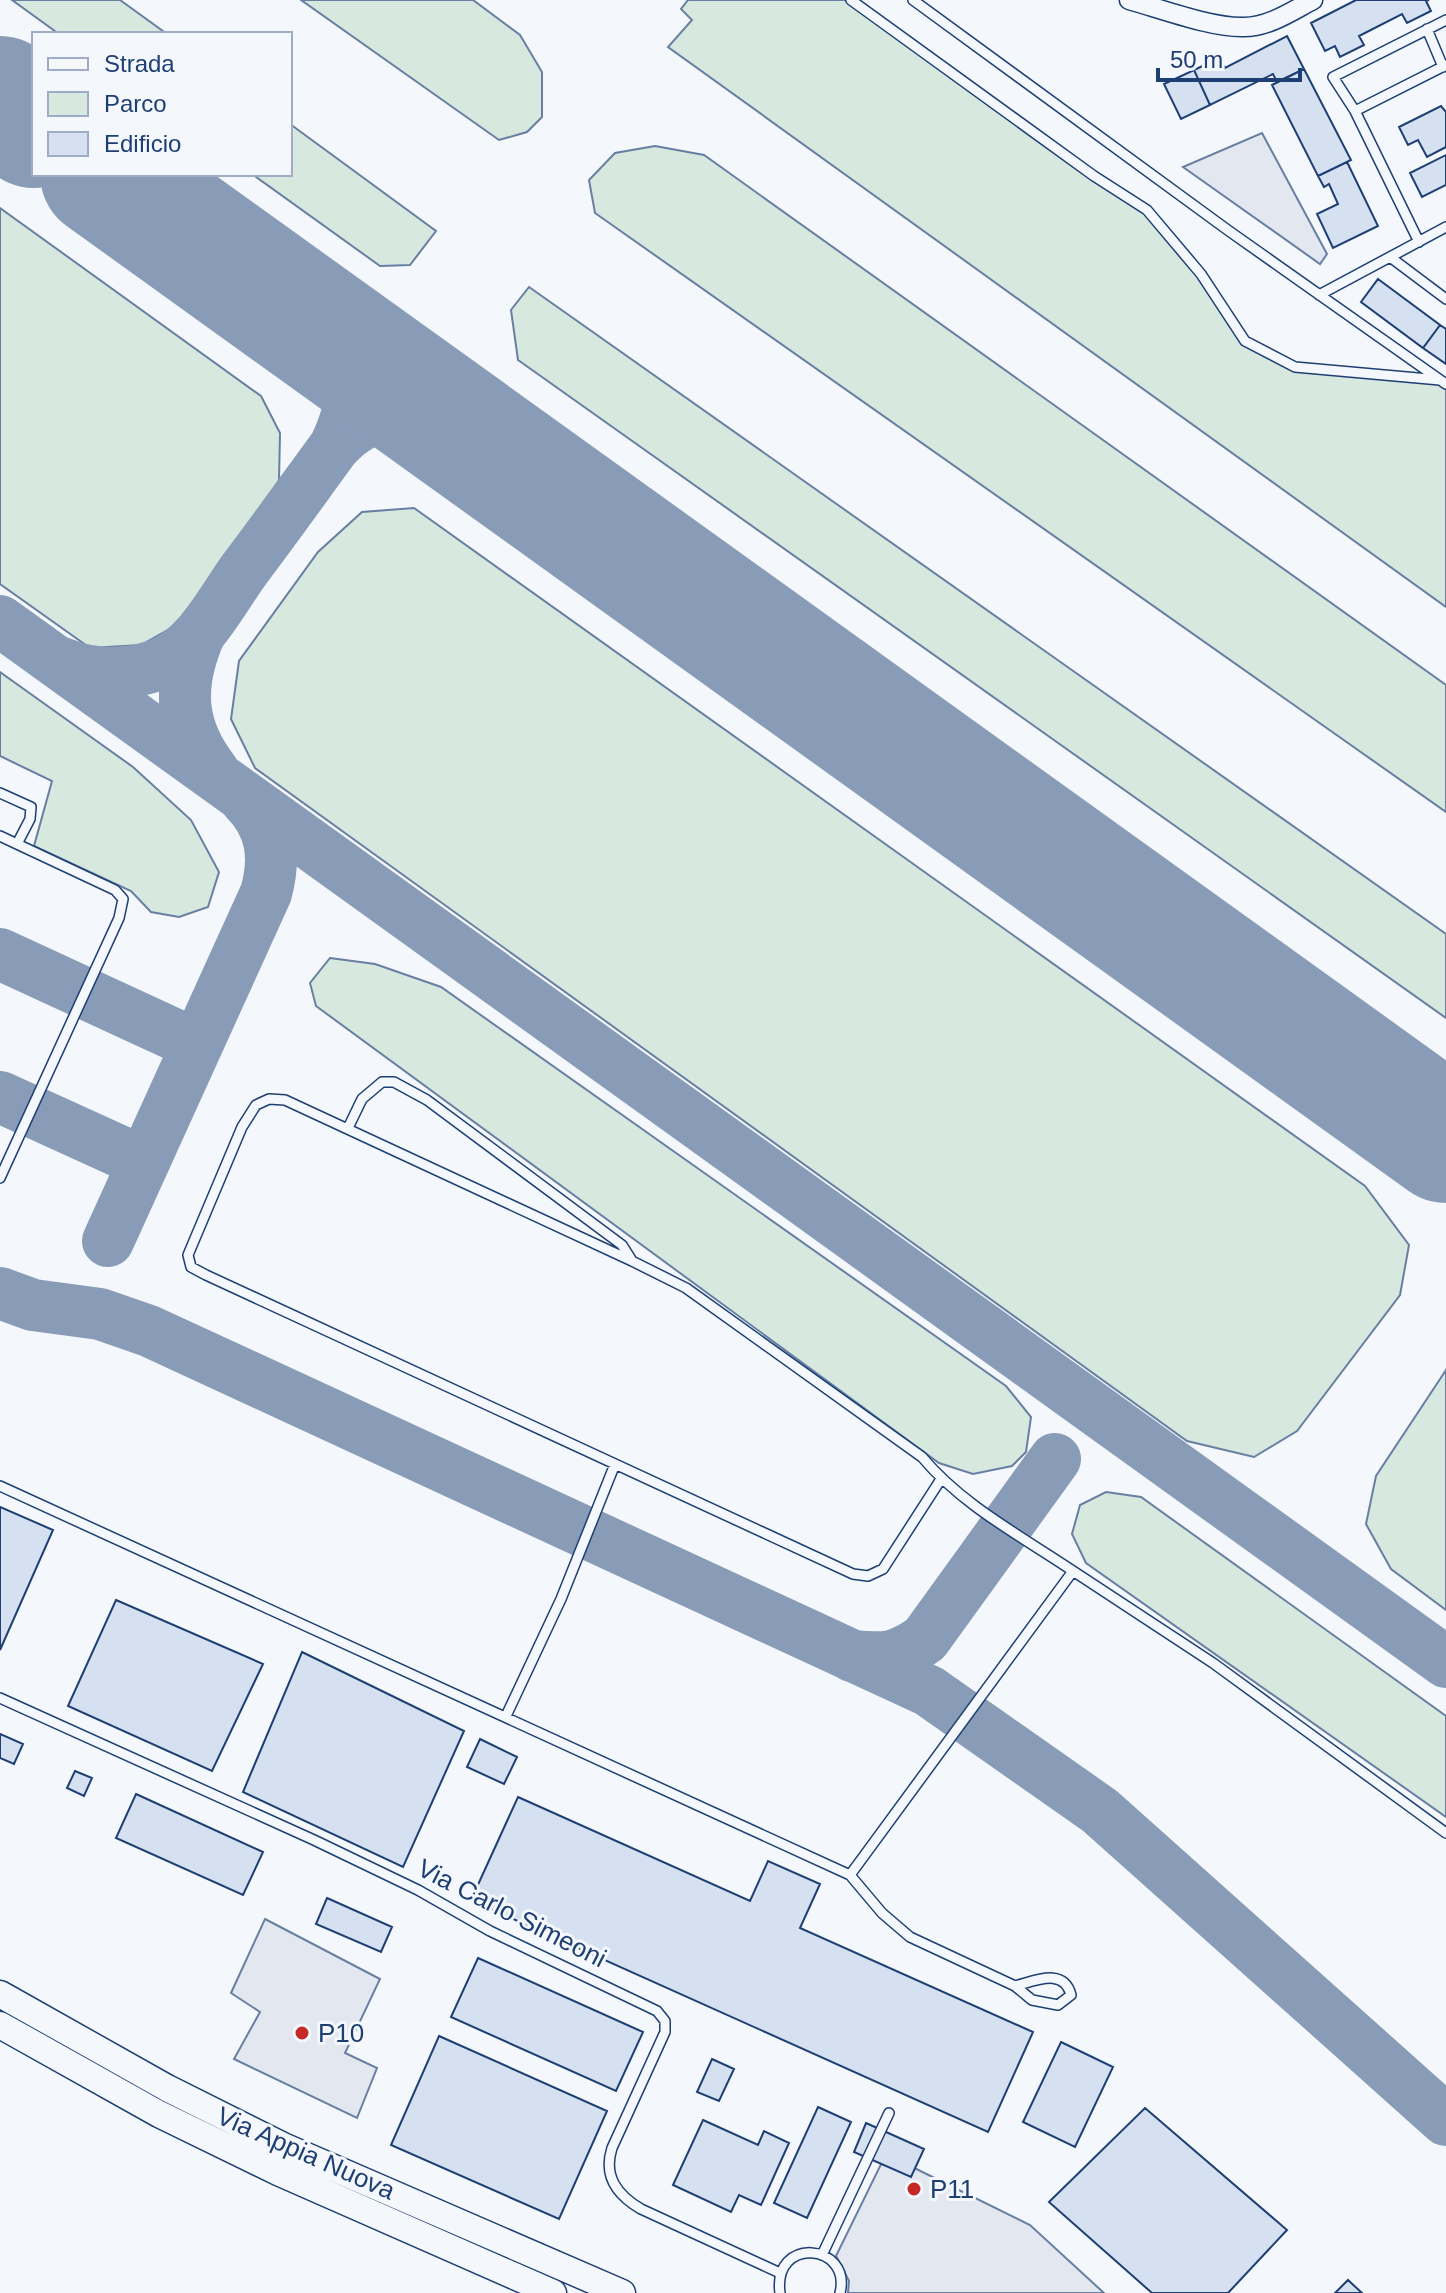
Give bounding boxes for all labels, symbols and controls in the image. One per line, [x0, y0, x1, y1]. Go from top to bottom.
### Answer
legend [32, 32, 292, 176]
scale bar [1158, 32, 1300, 82]
text: 50 m [1170, 46, 1223, 73]
text: Strada [104, 50, 175, 77]
text: Parco [104, 90, 167, 117]
text: Edificio [104, 130, 181, 157]
street label: Via Carlo Simeoni [413, 1853, 611, 1973]
place label: P10 [318, 2018, 364, 2048]
marker: P10 [293, 2024, 311, 2042]
street label: Via Appia Nuova [212, 2100, 400, 2206]
place label: P11 [930, 2174, 974, 2204]
marker: P11 [905, 2180, 923, 2198]

